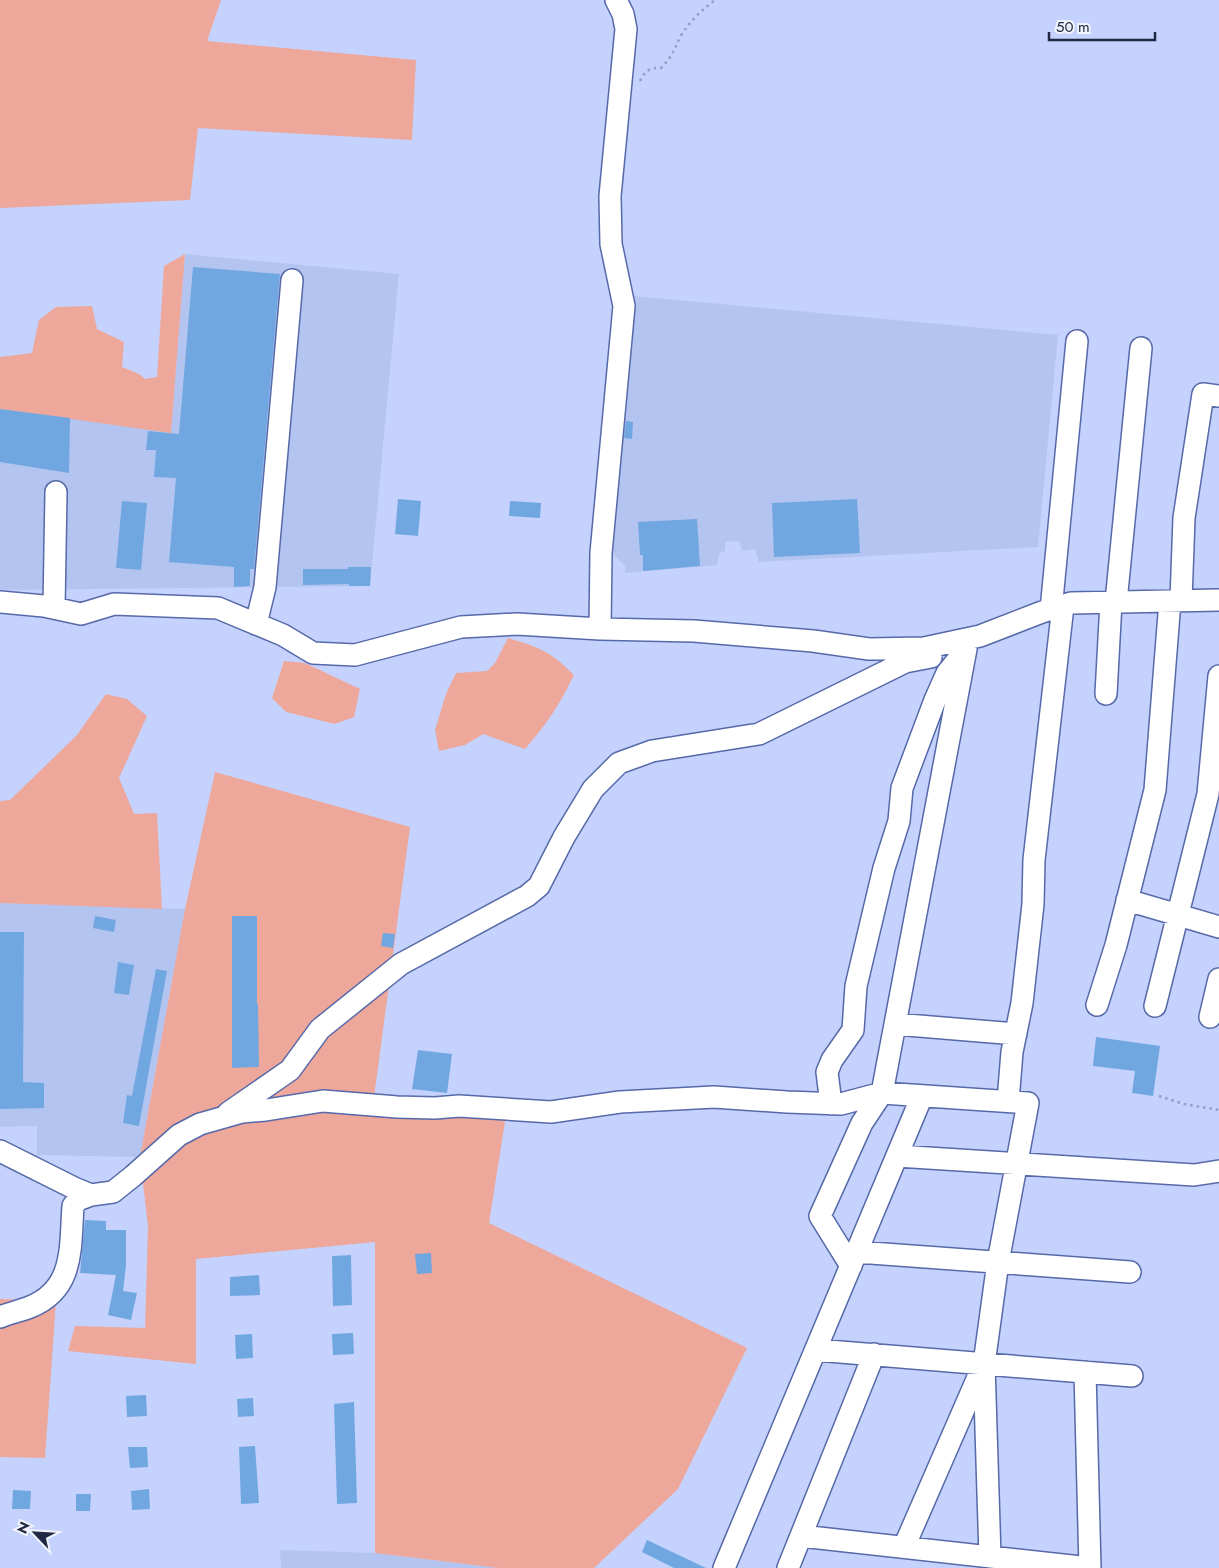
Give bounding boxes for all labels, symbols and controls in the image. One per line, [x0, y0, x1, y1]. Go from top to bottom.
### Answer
scale bar [1049, 10, 1155, 42]
text: 50 m [1056, 16, 1090, 38]
north arrow [10, 1508, 60, 1558]
text: N [12, 1518, 35, 1537]

